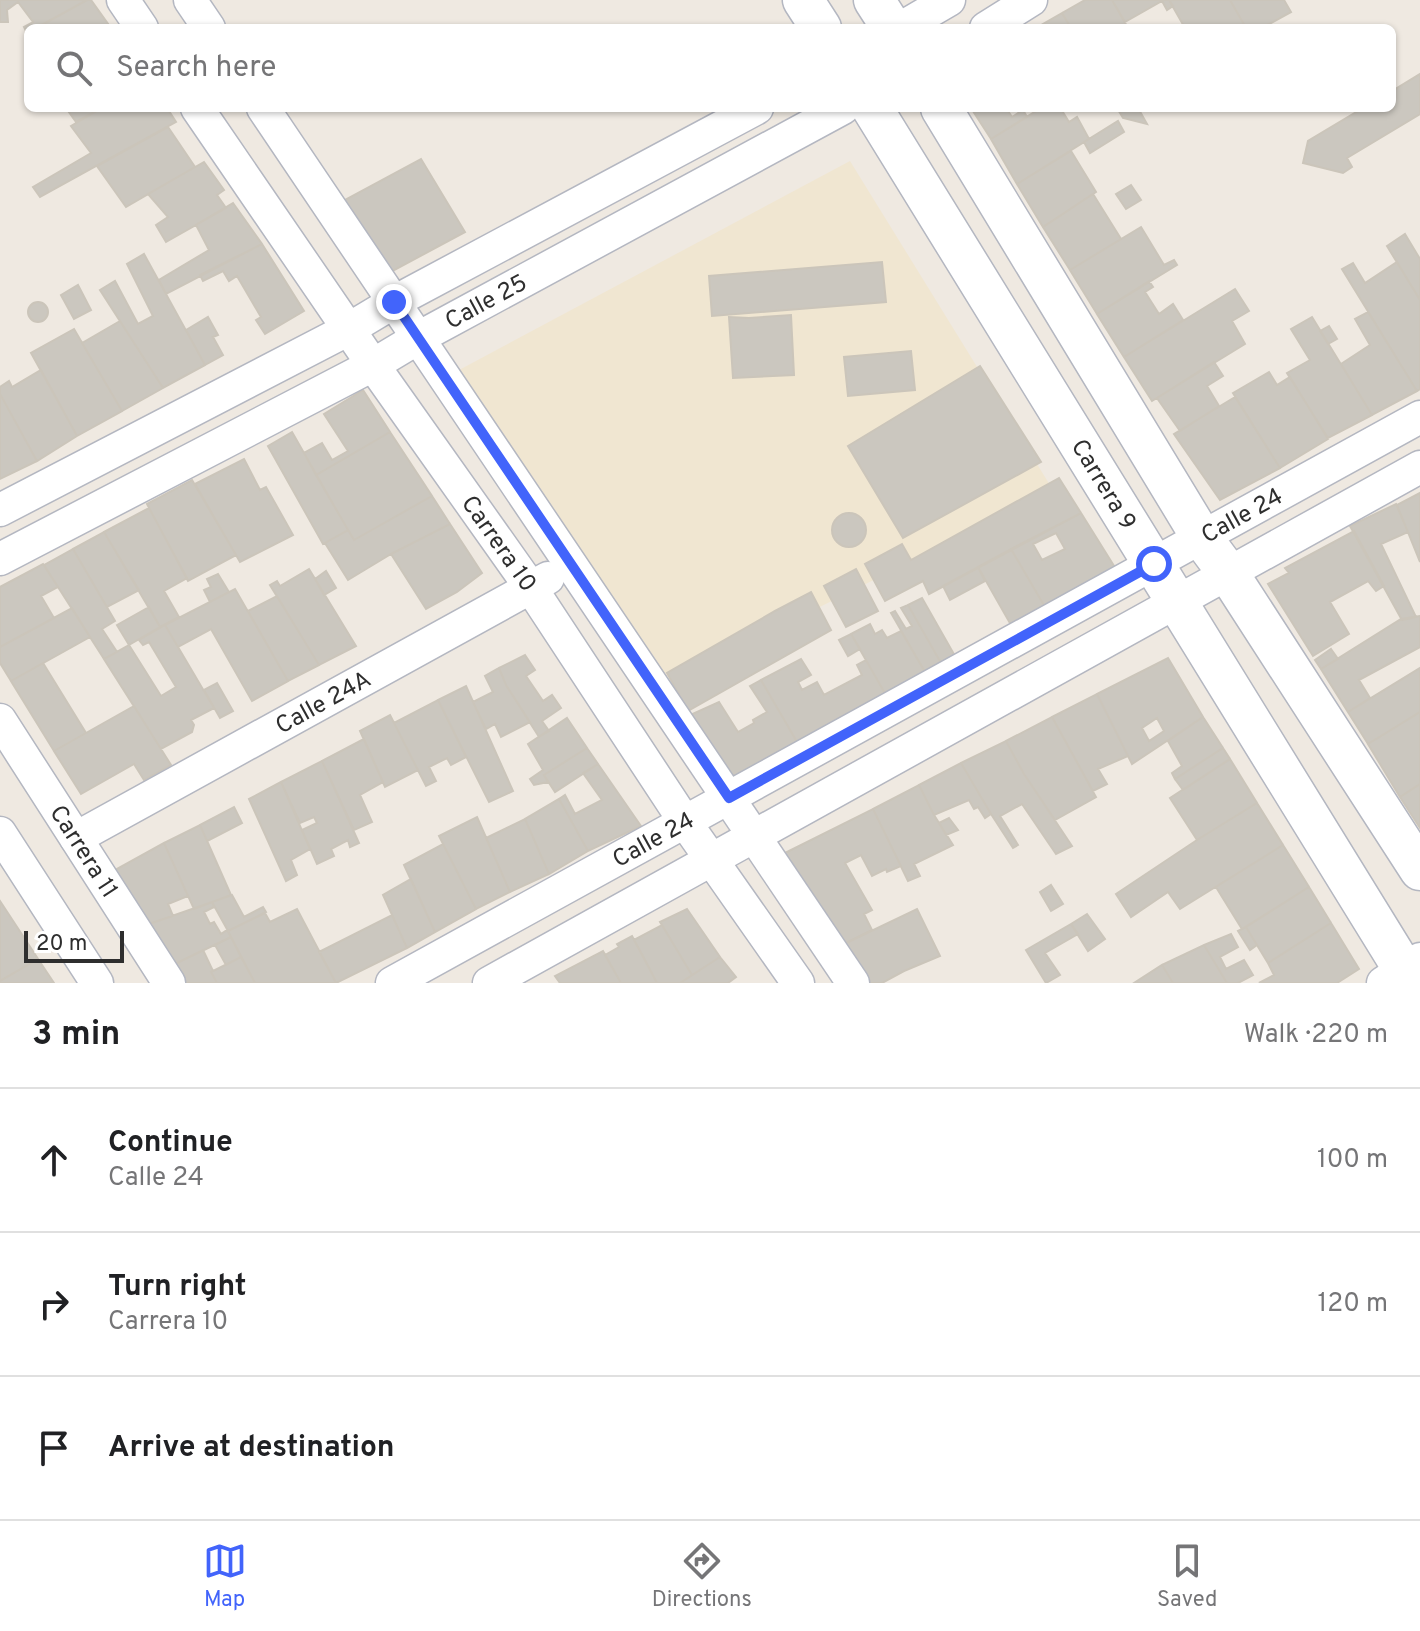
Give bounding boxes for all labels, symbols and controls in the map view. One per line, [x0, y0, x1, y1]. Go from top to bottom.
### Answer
search box [24, 24, 1396, 112]
icon: search [52, 46, 96, 90]
text: Search here [116, 50, 276, 87]
street label: Calle 25 [441, 269, 533, 337]
route end [376, 284, 412, 320]
street label: Carrera 9 [1063, 434, 1142, 536]
street label: Calle 24 [1197, 482, 1289, 551]
street label: Carrera 10 [453, 490, 542, 598]
route start [1136, 546, 1172, 582]
street label: Calle 24A [271, 665, 377, 742]
street label: Carrera 11 [42, 800, 124, 904]
street label: Calle 24 [608, 806, 700, 876]
scale bar [24, 927, 124, 963]
text: 20 m [36, 931, 87, 958]
text: 3 min [32, 1014, 120, 1057]
text: Walk · 220 m [1244, 1019, 1388, 1052]
text: Continue [108, 1125, 233, 1162]
icon: ahead [32, 1138, 76, 1182]
text: 100 m [1317, 1144, 1388, 1177]
text: Calle 24 [108, 1162, 204, 1195]
text: Turn right [108, 1269, 246, 1306]
icon: right [32, 1282, 76, 1326]
text: 120 m [1318, 1288, 1388, 1321]
text: Carrera 10 [108, 1306, 228, 1339]
icon: arrive [32, 1426, 76, 1470]
text: Arrive at destination [108, 1430, 394, 1467]
tab: Map [203, 1539, 247, 1614]
tab: Directions [652, 1539, 752, 1614]
tab: Saved [1157, 1539, 1217, 1614]

